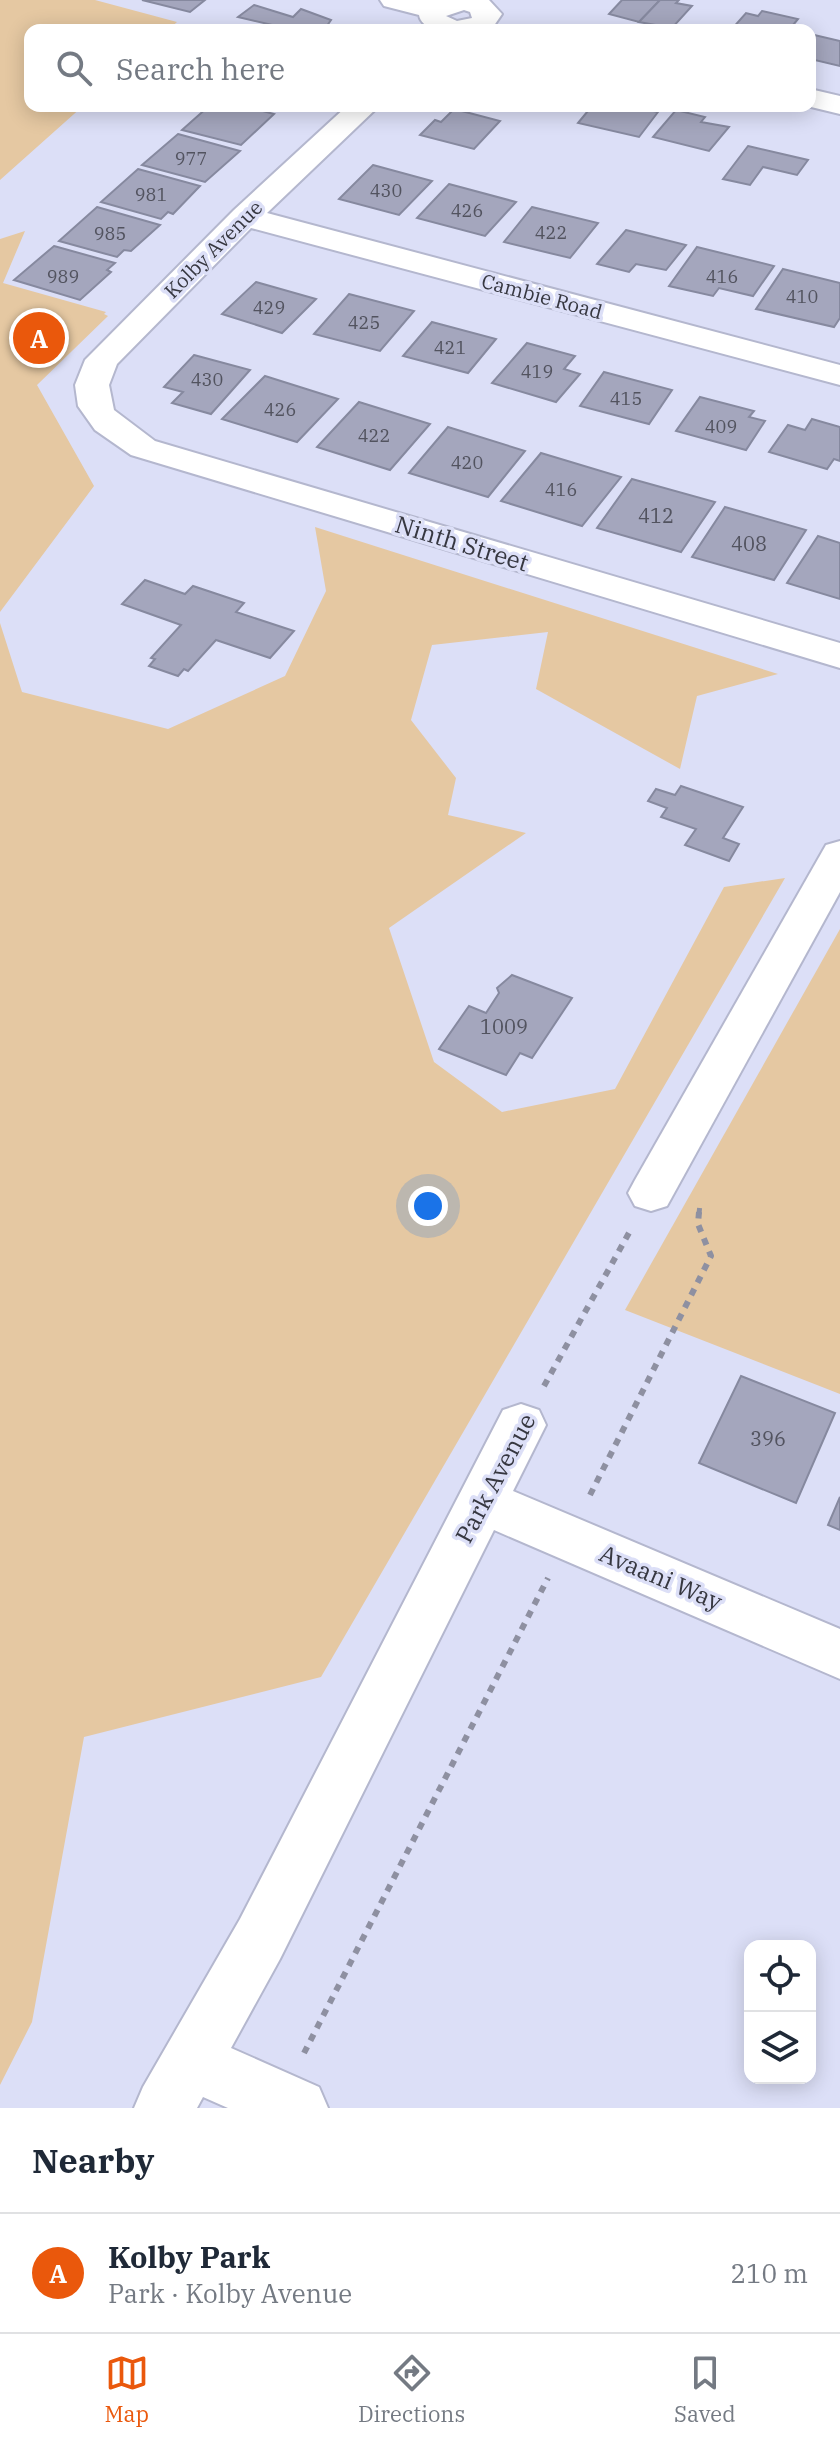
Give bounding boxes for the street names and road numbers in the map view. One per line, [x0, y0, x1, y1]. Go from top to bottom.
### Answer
street label: Kolby Avenue [158, 194, 268, 304]
street label: Cambie Road [479, 267, 605, 325]
street label: Ninth Street [391, 508, 533, 578]
street label: Park Avenue [447, 1408, 543, 1548]
street label: Avaani Way [595, 1537, 727, 1617]

